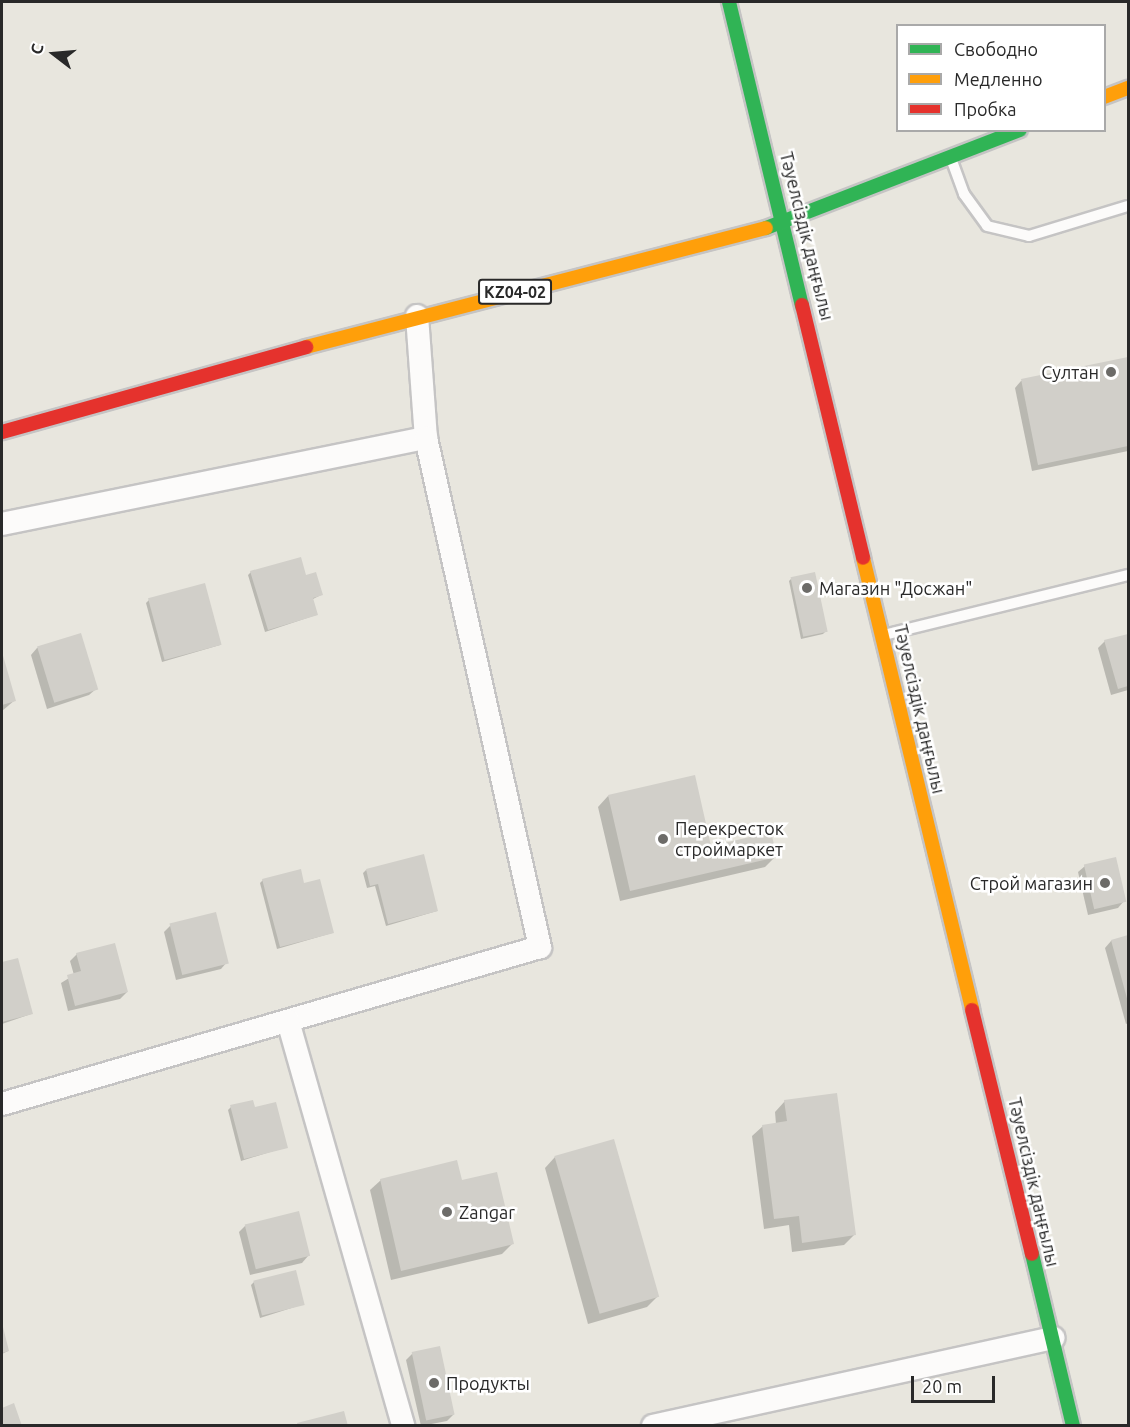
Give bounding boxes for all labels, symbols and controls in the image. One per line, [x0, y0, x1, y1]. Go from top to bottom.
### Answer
north arrow [24, 24, 84, 84]
legend [896, 24, 1106, 132]
text: Свободно [954, 39, 1038, 59]
text: С [27, 42, 47, 56]
text: Медленно [954, 69, 1043, 89]
text: Пробка [954, 99, 1017, 119]
street label: Тәуелсіздік даңғылы [776, 150, 838, 322]
road number: KZ04-02 [478, 279, 552, 305]
place label: Султан [1041, 361, 1099, 383]
marker: Султан [1104, 365, 1118, 379]
place label: Магазин "Досжан" [819, 577, 973, 599]
marker: Магазин "Досжан" [800, 581, 814, 595]
street label: Тәуелсіздік даңғылы [890, 622, 950, 796]
place label: Перекресток строймаркет [675, 818, 784, 860]
marker: Перекресток строймаркет [656, 832, 670, 846]
place label: Строй магазин [970, 872, 1093, 894]
marker: Строй магазин [1098, 876, 1112, 890]
street label: Тәуелсіздік даңғылы [1004, 1095, 1064, 1269]
place label: Zangar [459, 1201, 515, 1223]
marker: Zangar [440, 1205, 454, 1219]
scale bar [914, 1364, 998, 1402]
place label: Продукты [446, 1372, 530, 1394]
marker: Продукты [427, 1376, 441, 1390]
text: 20 m [922, 1376, 962, 1396]

